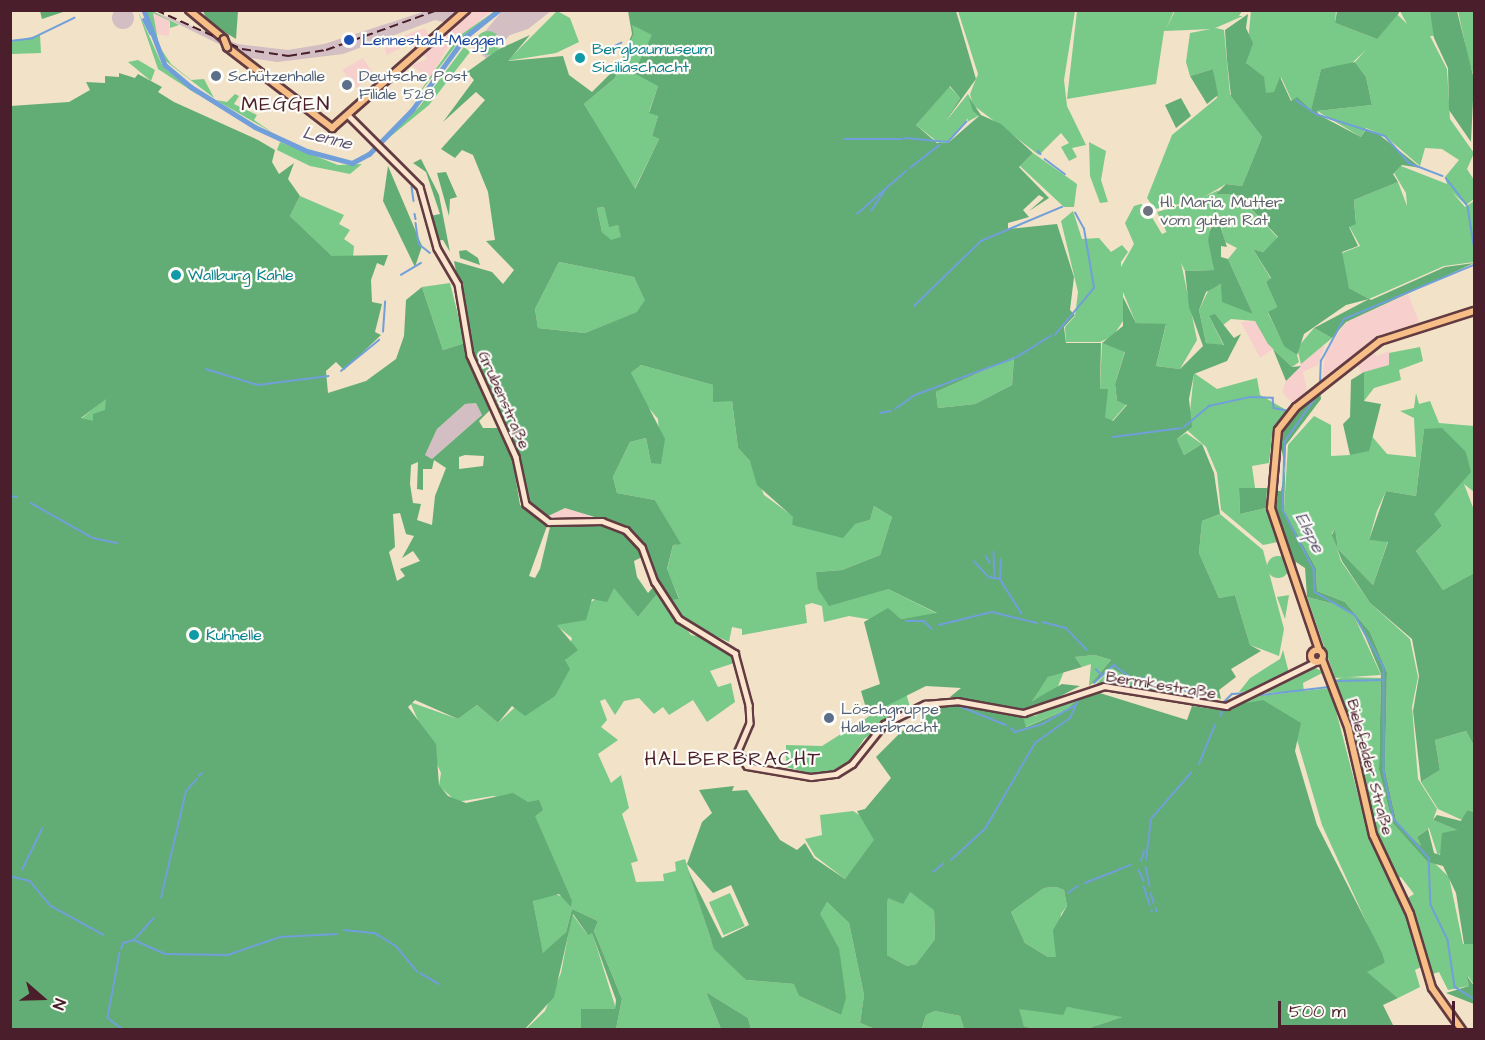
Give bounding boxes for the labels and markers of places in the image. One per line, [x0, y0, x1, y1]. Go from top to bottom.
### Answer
place label: Lennestadt-Meggen [362, 30, 504, 50]
marker: Lennestadt-Meggen [340, 31, 358, 49]
place label: Bergbaumuseum Siciliaschacht [592, 39, 712, 77]
marker: Bergbaumuseum Siciliaschacht [573, 51, 587, 65]
place label: Schützenhalle [228, 66, 325, 86]
place label: Deutsche Post Filiale 528 [359, 66, 467, 104]
marker: Schützenhalle [209, 69, 223, 83]
marker: Deutsche Post Filiale 528 [340, 78, 354, 92]
place label: Hl. Maria, Mutter vom guten Rat [1160, 192, 1283, 230]
marker: Hl. Maria, Mutter vom guten Rat [1141, 204, 1155, 218]
place label: Wallburg Kahle [188, 265, 294, 285]
marker: Wallburg Kahle [169, 268, 183, 282]
place label: Kuhhelle [206, 625, 262, 645]
marker: Kuhhelle [187, 628, 201, 642]
place label: Löschgruppe Halberbracht [841, 699, 939, 737]
marker: Löschgruppe Halberbracht [822, 711, 836, 725]

